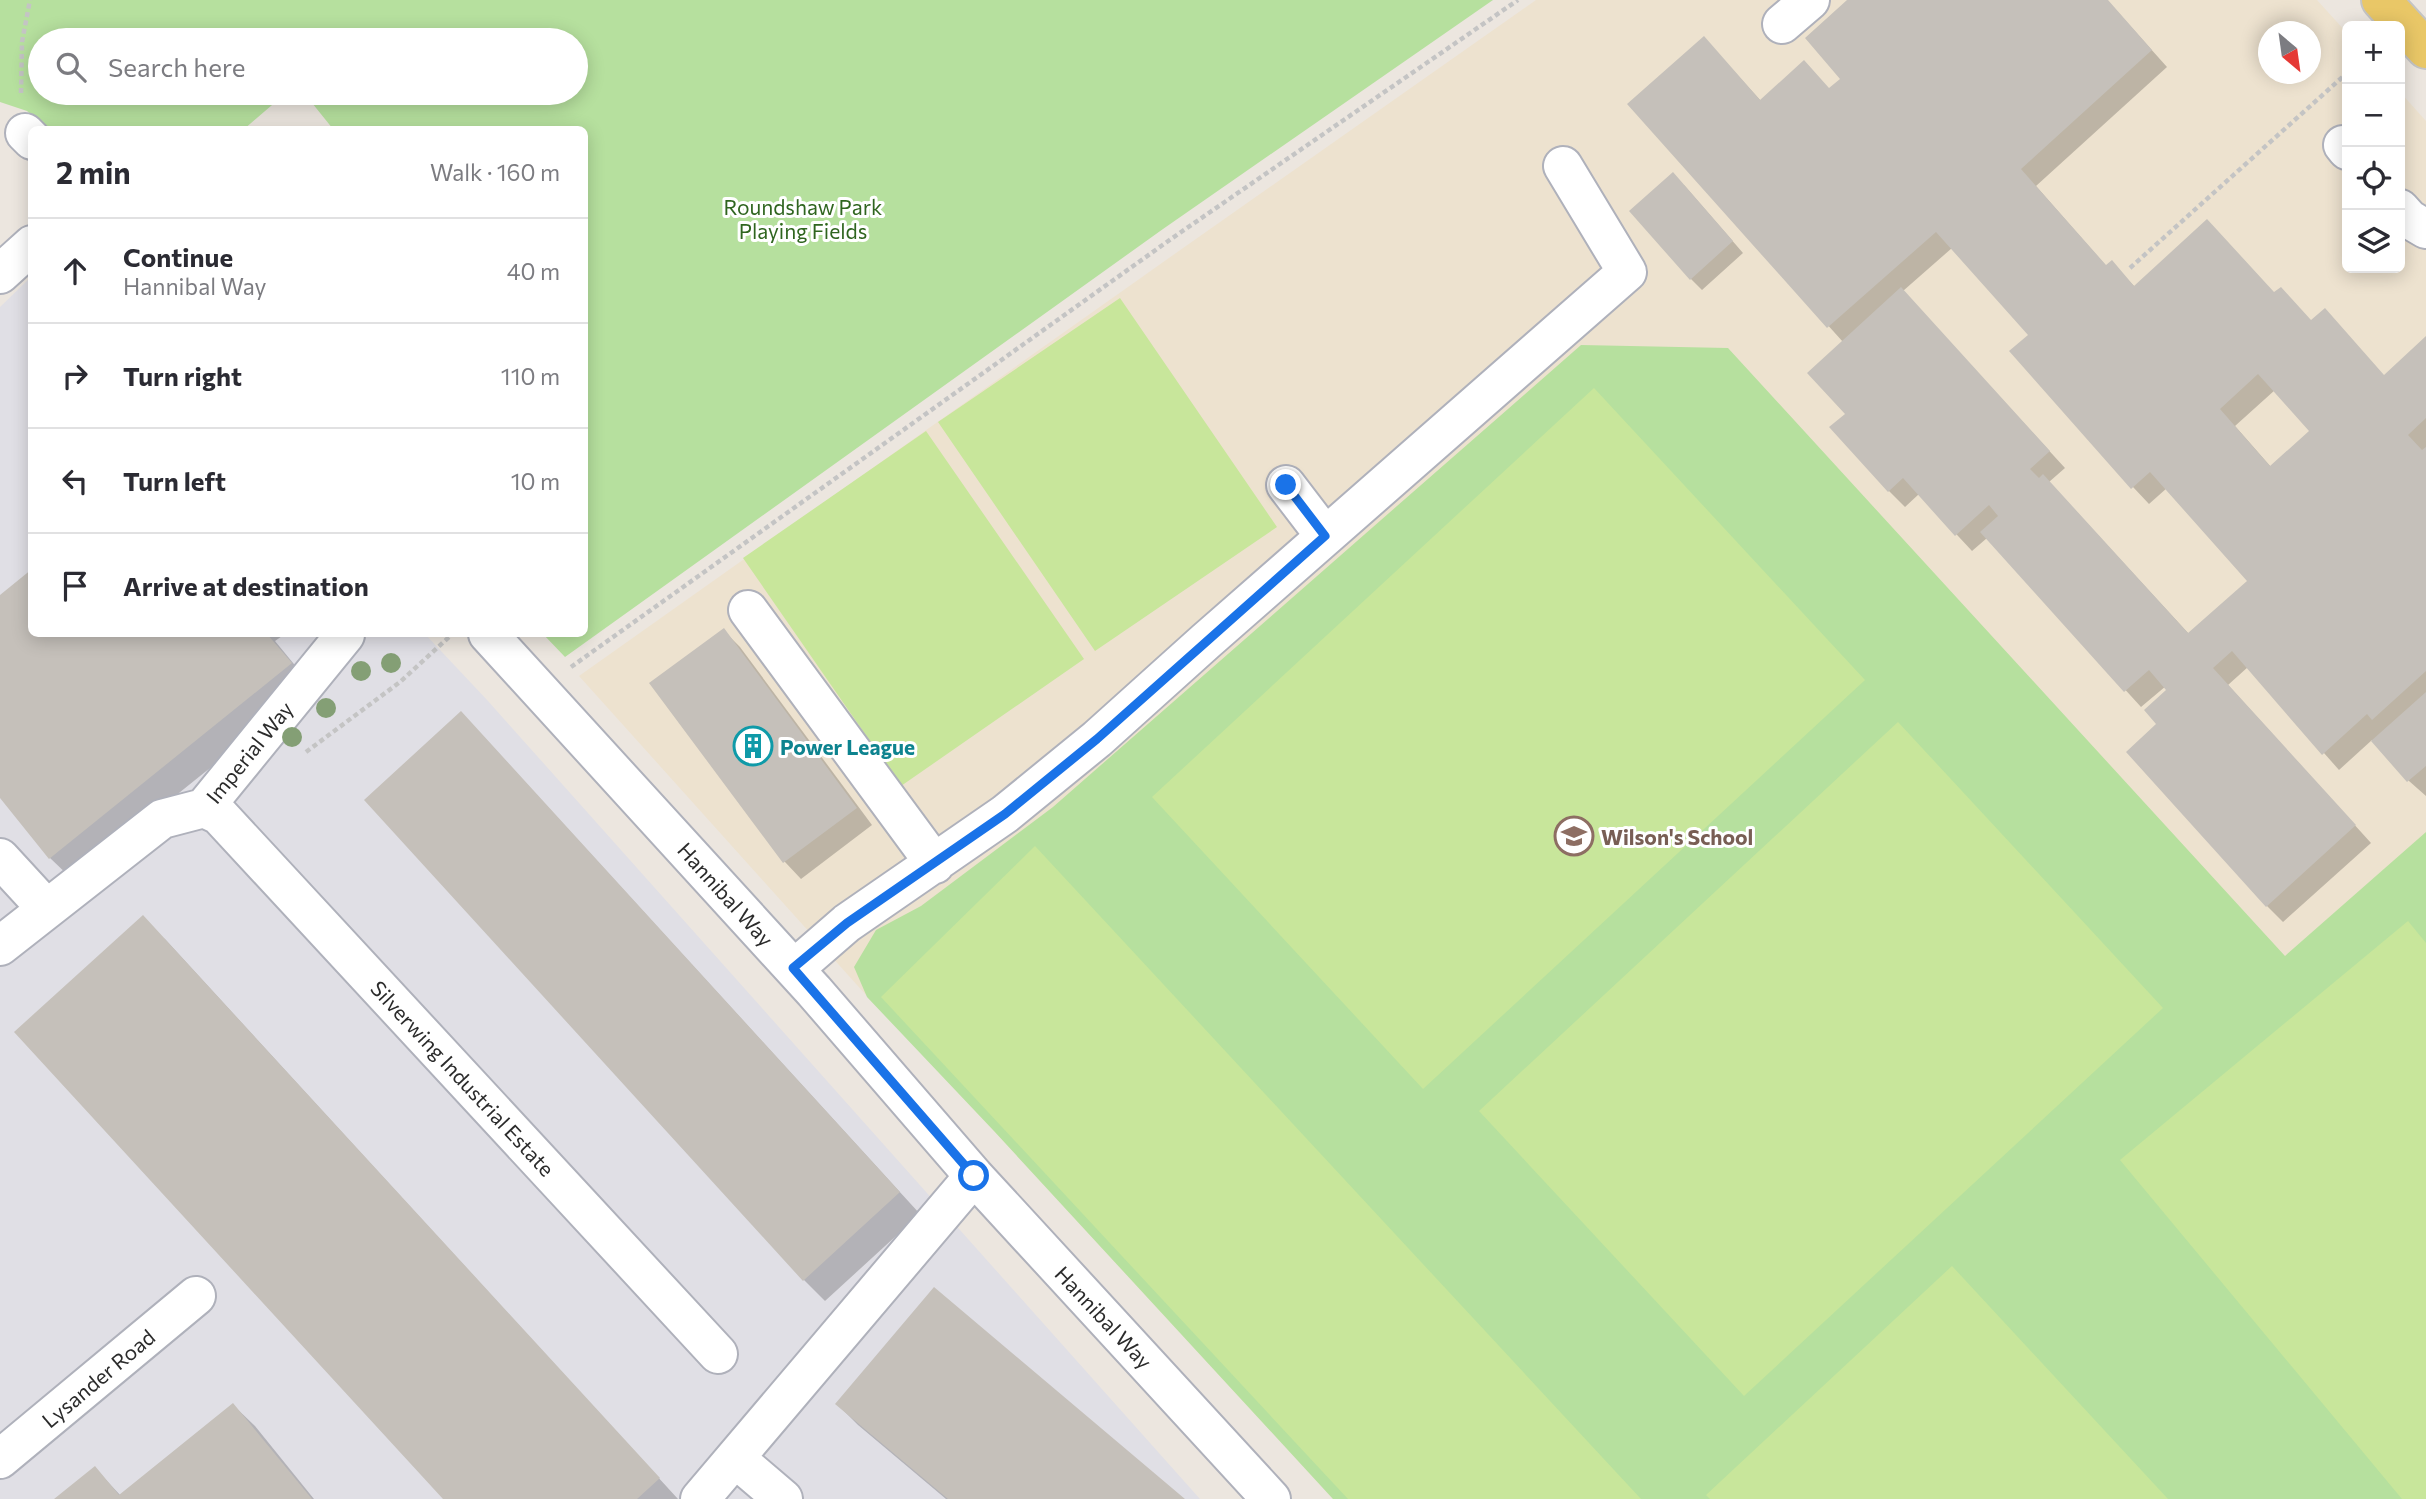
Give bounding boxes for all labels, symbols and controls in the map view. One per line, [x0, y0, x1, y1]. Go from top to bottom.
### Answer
north arrow [2258, 21, 2321, 84]
map controls [2342, 21, 2405, 273]
button: + [2342, 21, 2405, 84]
search box [28, 28, 588, 105]
icon: search [52, 48, 90, 86]
text: Search here [108, 51, 246, 82]
button: − [2342, 84, 2405, 147]
button: locate [2342, 147, 2405, 210]
text: 2 min [56, 153, 131, 190]
text: Walk · 160 m [430, 158, 560, 186]
park label: Roundshaw Park Playing Fields [724, 194, 882, 243]
button: layers [2342, 210, 2405, 273]
text: Continue [123, 241, 233, 272]
icon: ahead [56, 252, 94, 290]
text: 40 m [507, 257, 560, 285]
text: Hannibal Way [123, 272, 266, 300]
icon: right [56, 357, 94, 395]
text: Turn right [123, 360, 242, 391]
text: 110 m [501, 362, 560, 390]
icon: left [56, 462, 94, 500]
text: Turn left [123, 465, 226, 496]
text: 10 m [511, 467, 560, 495]
route end [1270, 469, 1301, 500]
icon: arrive [56, 567, 94, 605]
text: Arrive at destination [123, 570, 369, 601]
street label: Imperial Way [200, 696, 298, 808]
building icon: Power League [732, 725, 774, 767]
place label: Power League [780, 734, 915, 759]
school or university icon: Wilson's School [1553, 815, 1595, 857]
place label: Wilson's School [1601, 824, 1753, 849]
street label: Hannibal Way [673, 837, 779, 951]
street label: Silverwing Industrial Estate [366, 975, 560, 1181]
route start [958, 1160, 989, 1191]
street label: Hannibal Way [1050, 1261, 1158, 1373]
street label: Lysander Road [37, 1324, 159, 1432]

